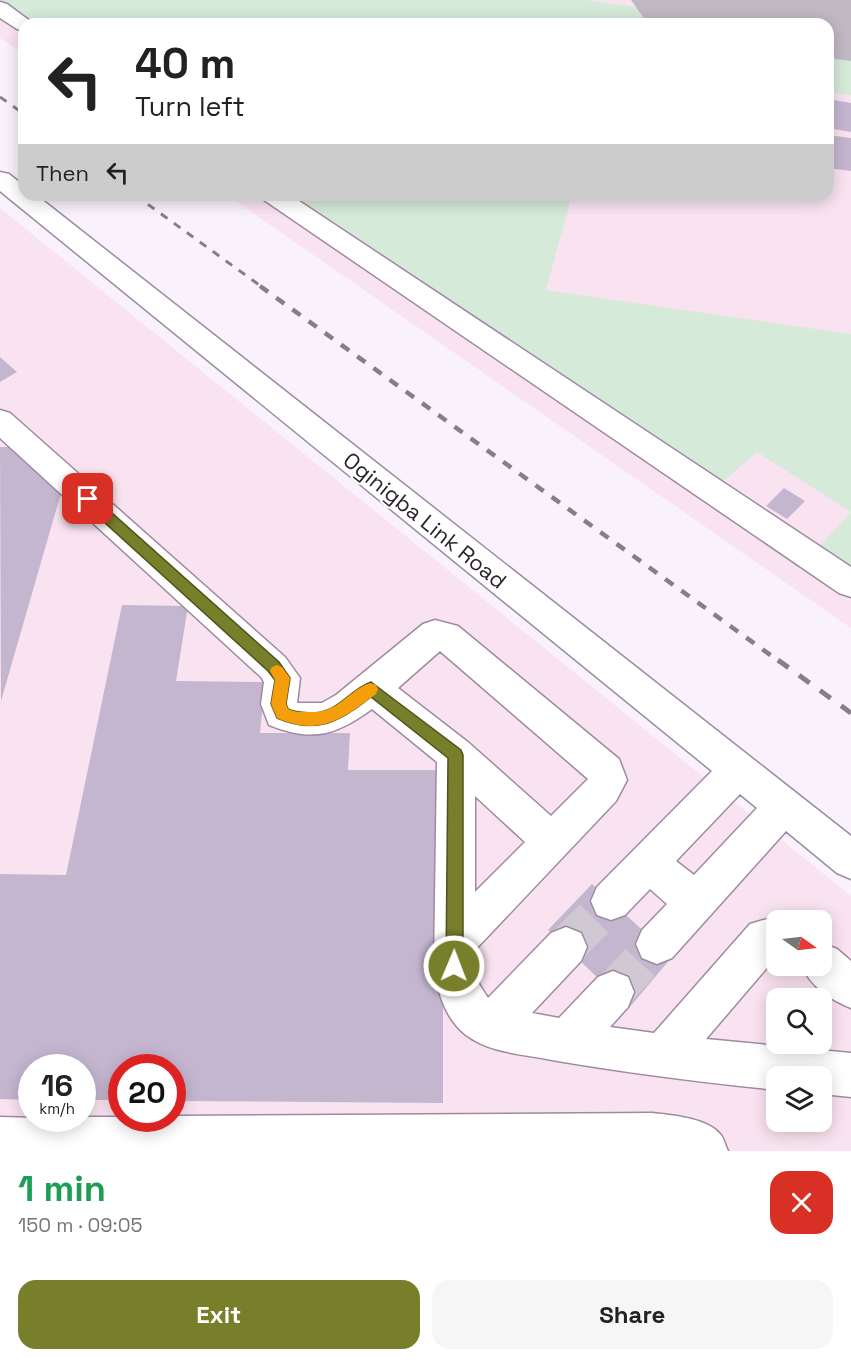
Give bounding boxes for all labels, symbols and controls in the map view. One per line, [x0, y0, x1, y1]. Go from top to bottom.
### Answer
text: 40 m [135, 37, 235, 90]
icon: left [36, 42, 114, 120]
text: Turn left [135, 89, 245, 124]
icon: left [101, 156, 134, 189]
text: Then [36, 159, 89, 187]
street label: Oginigba Link Road [338, 446, 512, 594]
pin [62, 473, 113, 524]
icon: arrive [71, 482, 104, 515]
north arrow [766, 910, 832, 976]
map controls [766, 910, 832, 1132]
position arrow [422, 934, 486, 998]
button: search [766, 988, 832, 1054]
speed limit sign: 20 [108, 1054, 186, 1132]
text: 16 [41, 1066, 73, 1105]
button: layers [766, 1066, 832, 1132]
text: km/h [39, 1099, 75, 1118]
text: 1 min [18, 1166, 106, 1212]
button: close [770, 1171, 833, 1234]
text: 150 m · 09:05 [18, 1212, 142, 1238]
button: Exit [18, 1280, 420, 1349]
button: Share [432, 1280, 833, 1349]

